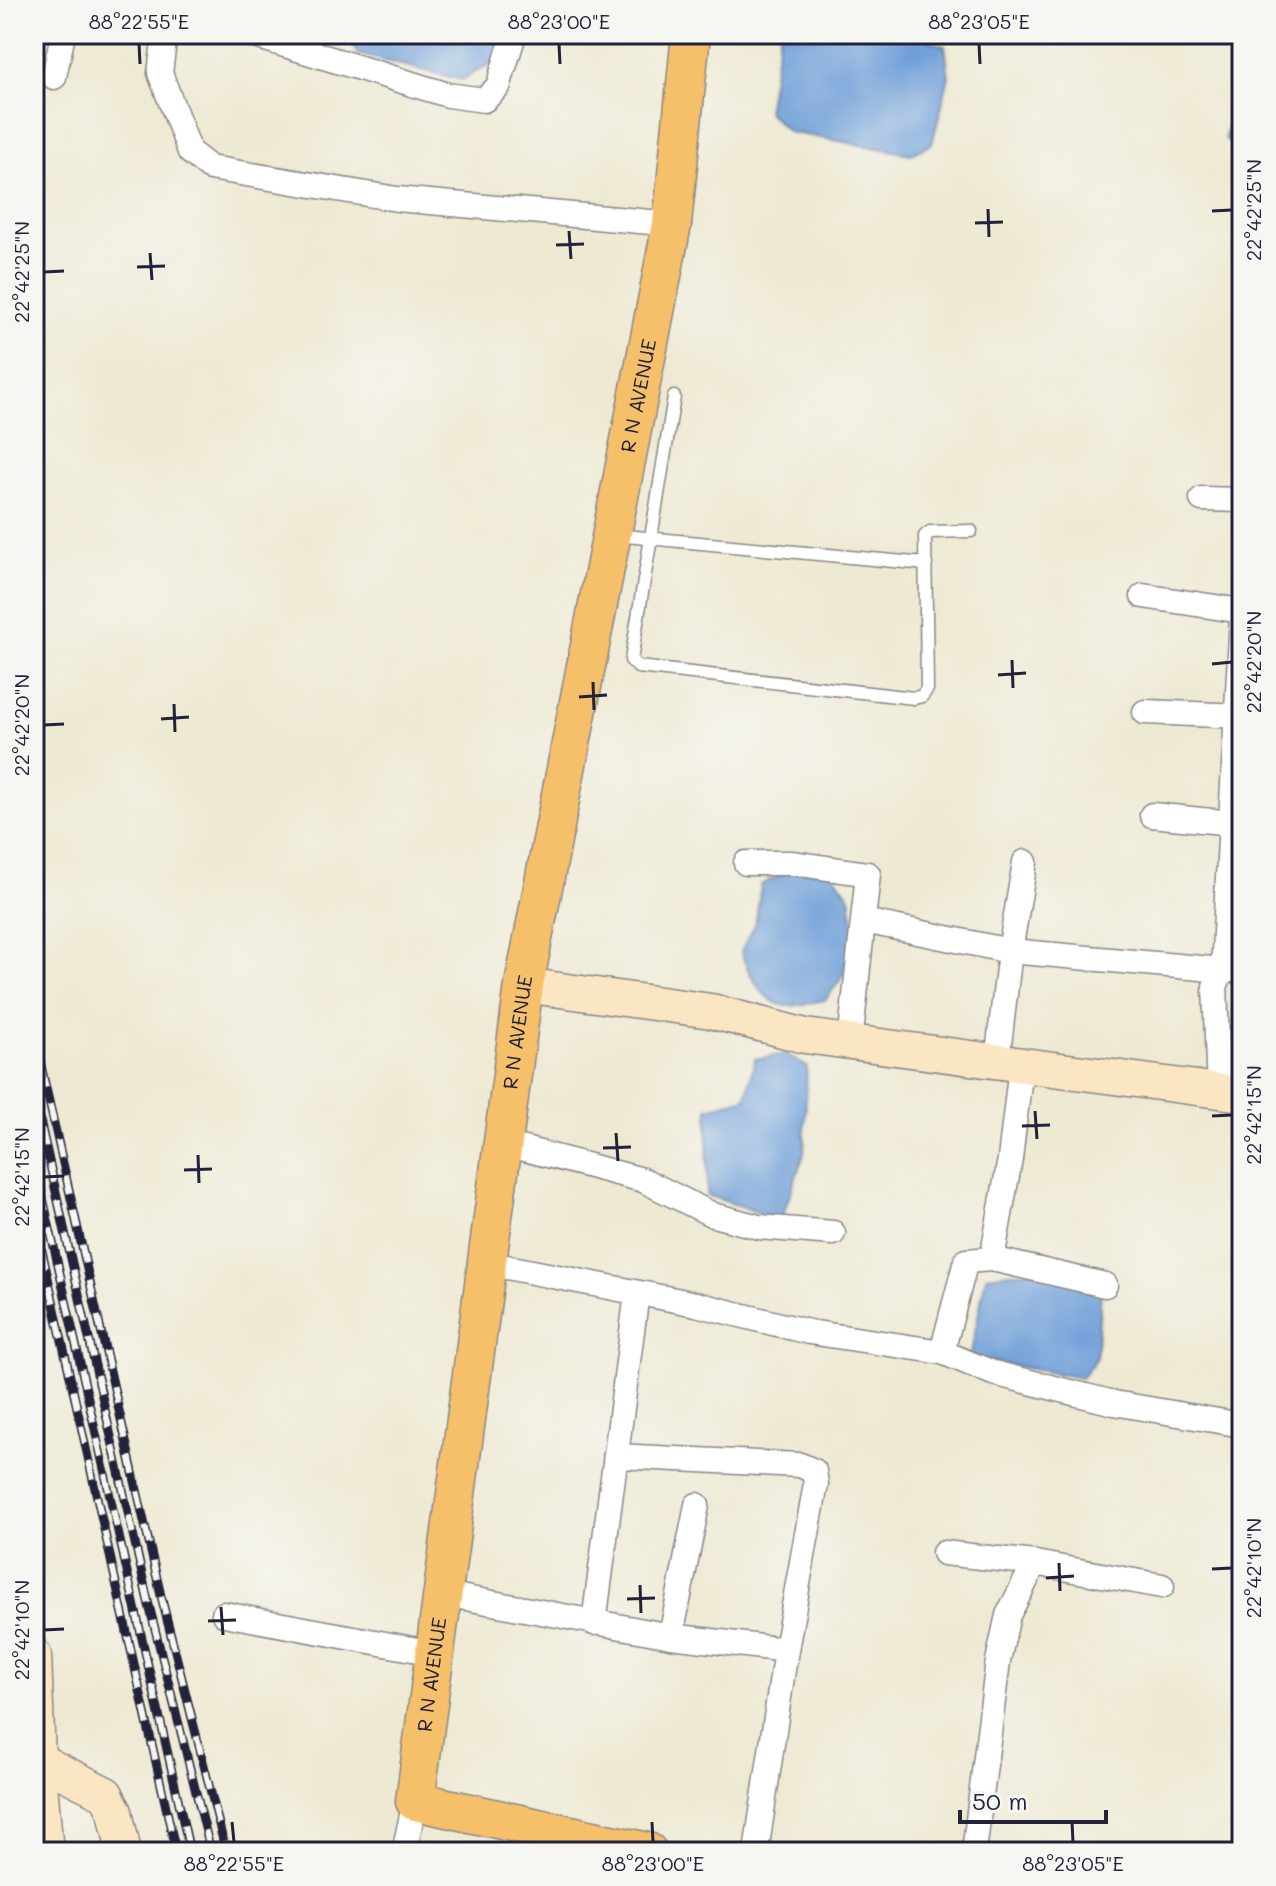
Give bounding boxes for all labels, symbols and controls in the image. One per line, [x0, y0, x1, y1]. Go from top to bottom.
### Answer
text: 88°22'55"E [89, 8, 189, 34]
text: 88°23'00"E [508, 8, 610, 34]
text: 88°23'05"E [928, 8, 1030, 34]
text: 22°42'25"N [1240, 159, 1266, 261]
text: 22°42'25"N [8, 221, 34, 323]
street label: R N AVENUE [614, 337, 661, 455]
text: 22°42'20"N [1240, 611, 1266, 713]
text: 22°42'20"N [8, 674, 34, 776]
street label: R N AVENUE [496, 973, 538, 1091]
text: 22°42'15"N [1240, 1065, 1266, 1165]
text: 22°42'15"N [8, 1127, 34, 1227]
text: 22°42'10"N [1240, 1518, 1266, 1618]
text: 22°42'10"N [8, 1580, 34, 1680]
street label: R N AVENUE [410, 1616, 451, 1733]
scale bar [960, 1774, 1106, 1824]
text: 50 m [972, 1785, 1028, 1816]
text: 88°22'55"E [184, 1850, 284, 1876]
text: 88°23'00"E [602, 1850, 704, 1876]
text: 88°23'05"E [1022, 1850, 1124, 1876]

